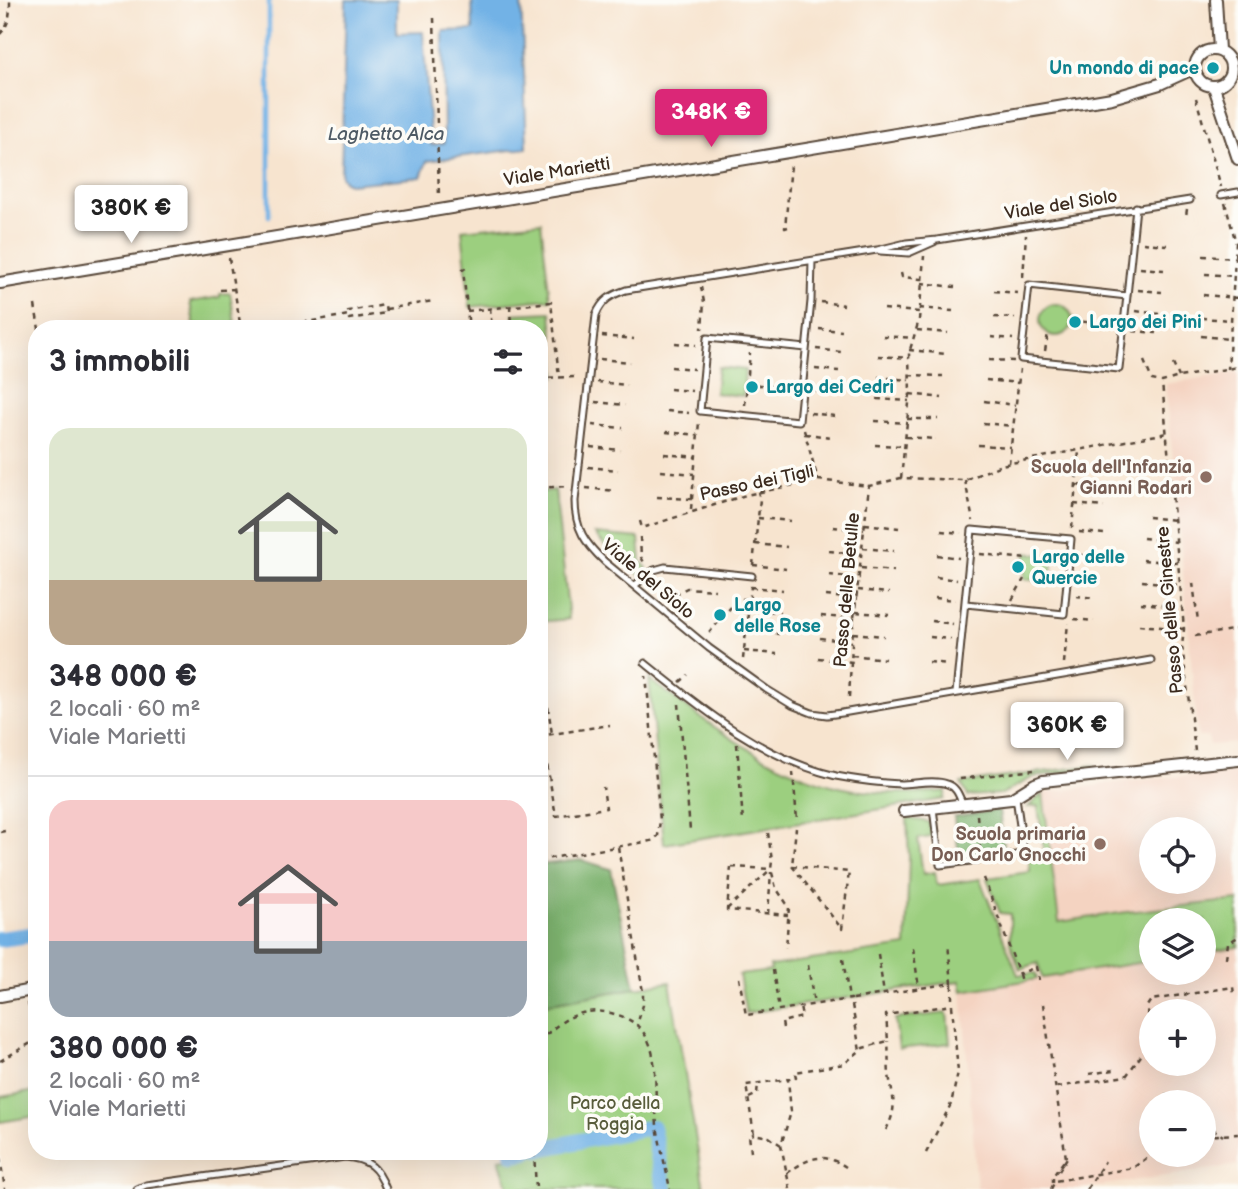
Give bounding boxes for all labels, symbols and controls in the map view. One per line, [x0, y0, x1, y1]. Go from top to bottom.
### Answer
place label: Un mondo di pace [1049, 58, 1199, 79]
marker: Un mondo di pace [1205, 60, 1221, 76]
pin: 348K € [654, 90, 768, 149]
text: 348K € [671, 98, 751, 126]
water label: Laghetto Alca [327, 123, 445, 146]
street label: Viale Marietti [502, 153, 612, 191]
pin: 380K € [74, 186, 188, 245]
street label: Viale del Siolo [1003, 186, 1119, 224]
text: 380K € [91, 194, 171, 222]
place label: Largo dei Pini [1089, 312, 1202, 333]
marker: Largo dei Pini [1067, 314, 1083, 330]
icon: filters [489, 343, 527, 381]
text: 3 immobili [49, 344, 190, 380]
place label: Largo dei Cedri [766, 377, 894, 398]
marker: Largo dei Cedri [744, 379, 760, 395]
place label: Scuola dell'Infanzia Gianni Rodari [1031, 457, 1192, 499]
street label: Passo dei Tigli [698, 461, 816, 505]
marker: Scuola dell'Infanzia Gianni Rodari [1198, 469, 1214, 485]
icon: home [225, 474, 351, 600]
street label: Passo delle Betulle [830, 511, 864, 668]
street label: Passo delle Ginestre [1152, 525, 1188, 695]
street label: Viale del Siolo [598, 534, 698, 624]
place label: Largo delle Quercie [1032, 547, 1125, 589]
marker: Largo delle Quercie [1010, 559, 1026, 575]
place label: Largo delle Rose [734, 595, 821, 637]
marker: Largo delle Rose [712, 607, 728, 623]
text: 348 000 € [49, 659, 197, 695]
text: 2 locali · 60 m² [49, 695, 200, 723]
pin: 360K € [1010, 702, 1124, 762]
text: 360K € [1027, 711, 1107, 739]
text: Viale Marietti [49, 723, 186, 751]
map controls [1139, 817, 1216, 1167]
button: locate [1139, 817, 1216, 894]
place label: Scuola primaria Don Carlo Gnocchi [931, 824, 1086, 866]
marker: Scuola primaria Don Carlo Gnocchi [1092, 836, 1108, 852]
icon: home [225, 846, 351, 972]
button: layers [1139, 908, 1216, 985]
button: + [1139, 999, 1216, 1076]
text: 380 000 € [49, 1031, 198, 1067]
text: 2 locali · 60 m² [49, 1067, 200, 1095]
button: − [1139, 1090, 1216, 1167]
park label: Parco della Roggia [570, 1093, 660, 1135]
text: Viale Marietti [49, 1095, 186, 1123]

